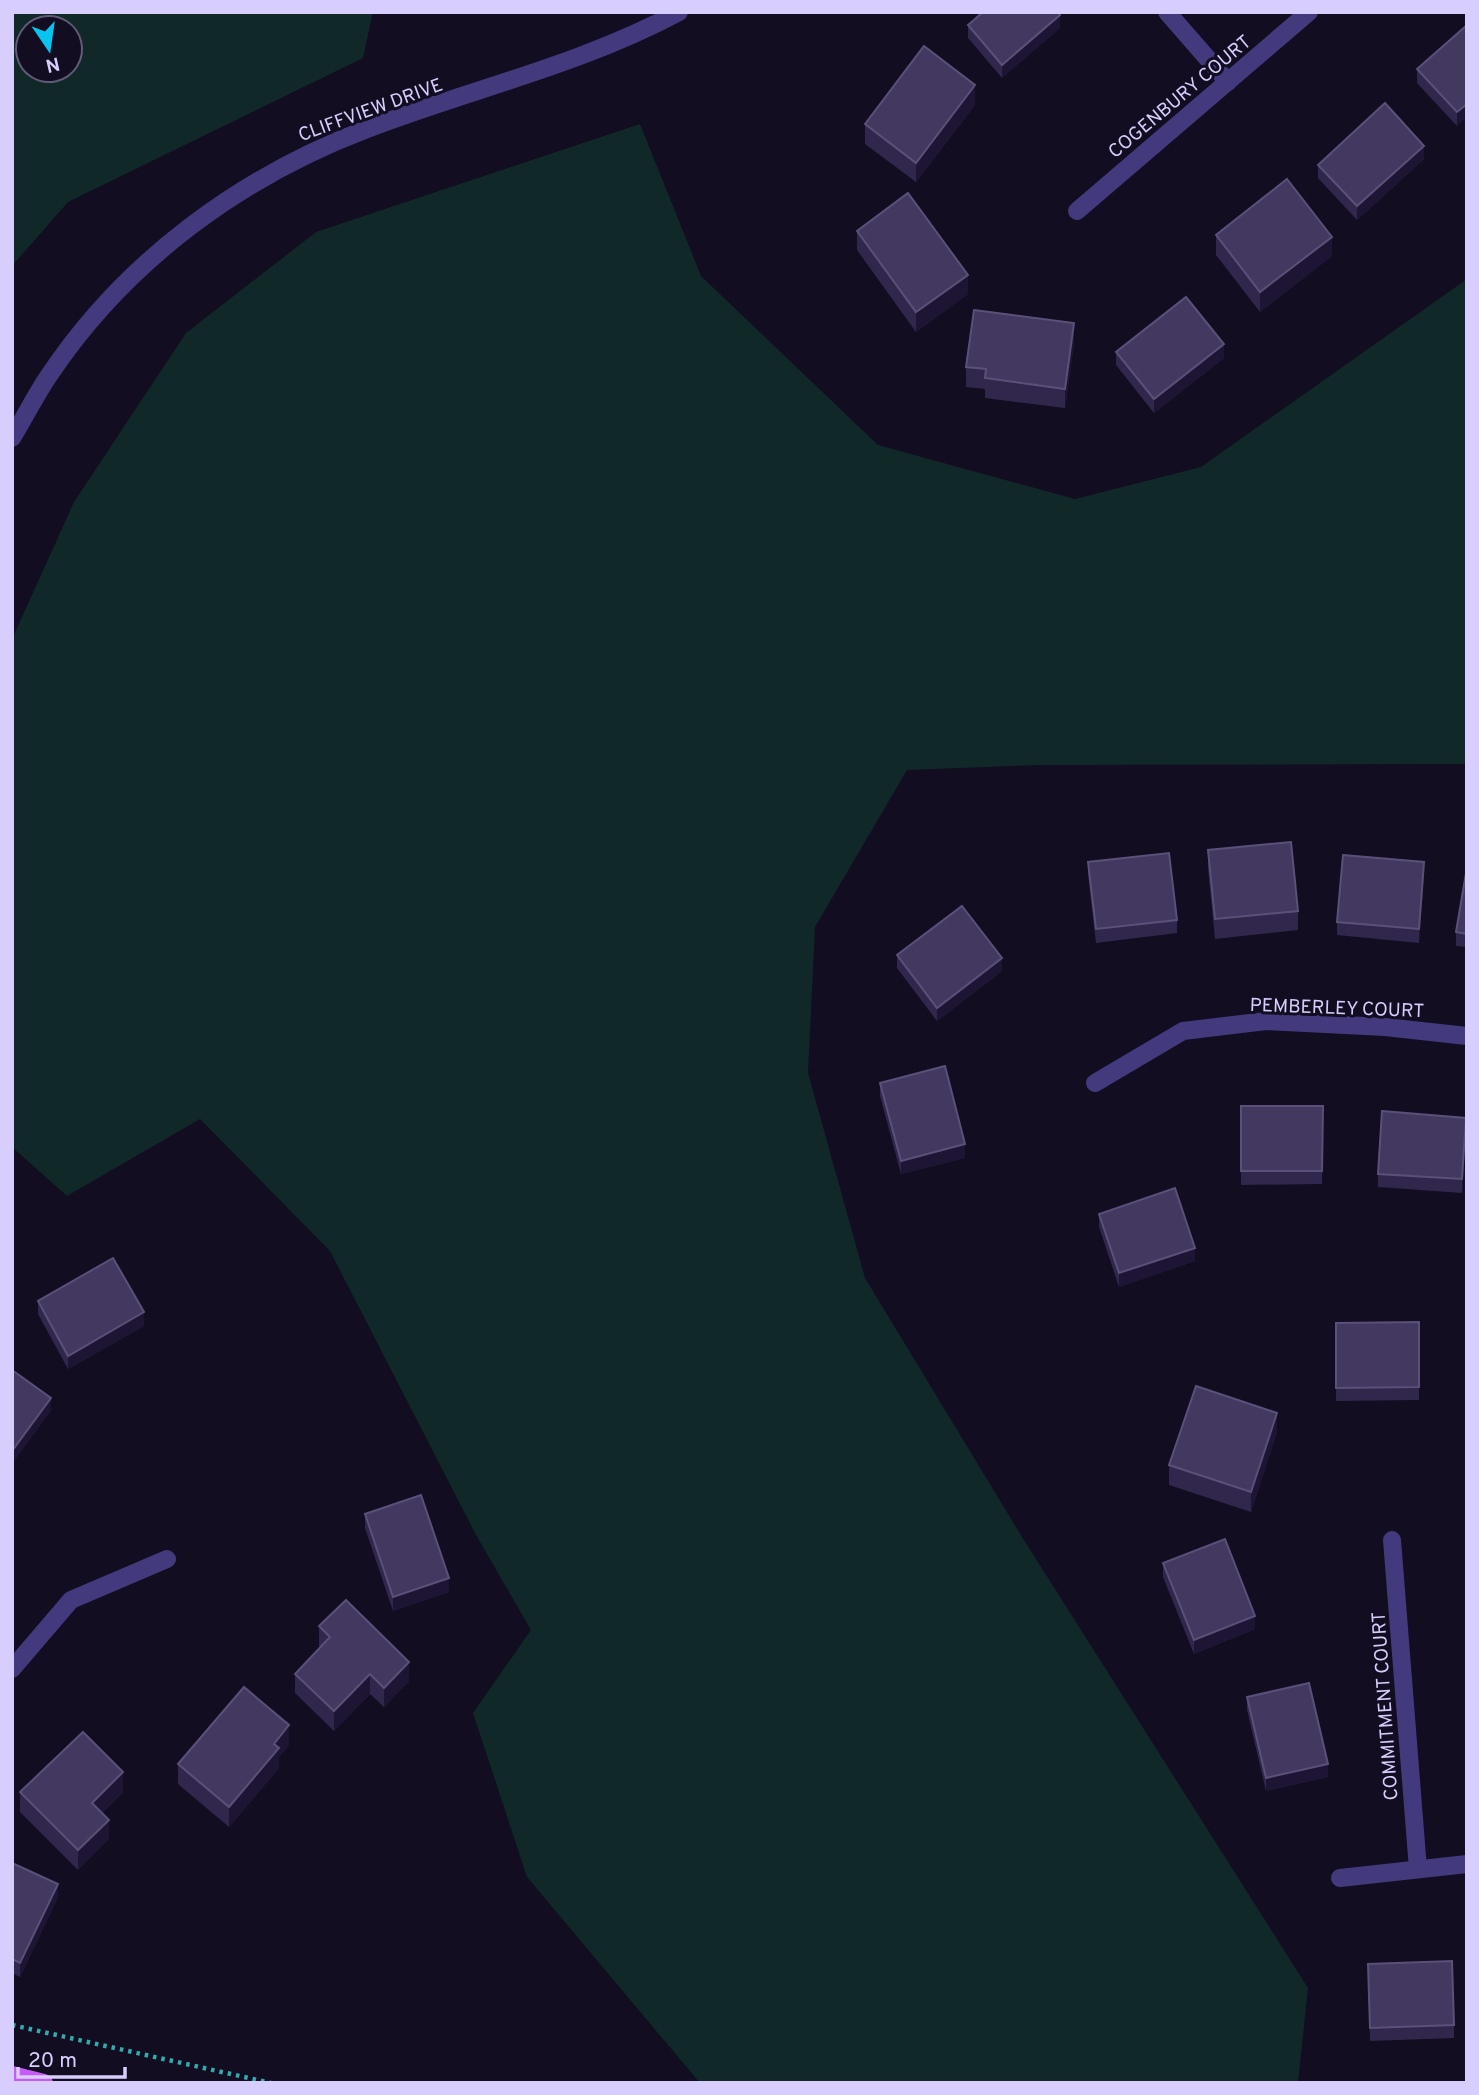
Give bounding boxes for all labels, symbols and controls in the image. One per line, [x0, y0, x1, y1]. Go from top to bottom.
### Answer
north arrow [14, 14, 84, 84]
street label: COGENBURY COURT [1104, 31, 1257, 164]
text: N [43, 50, 62, 77]
street label: CLIFFVIEW DRIVE [295, 74, 446, 148]
street label: PEMBERLEY COURT [1249, 994, 1425, 1024]
street label: COMMITMENT COURT [1367, 1611, 1405, 1801]
scale bar [18, 2036, 124, 2080]
text: 20 m [28, 2048, 77, 2075]

